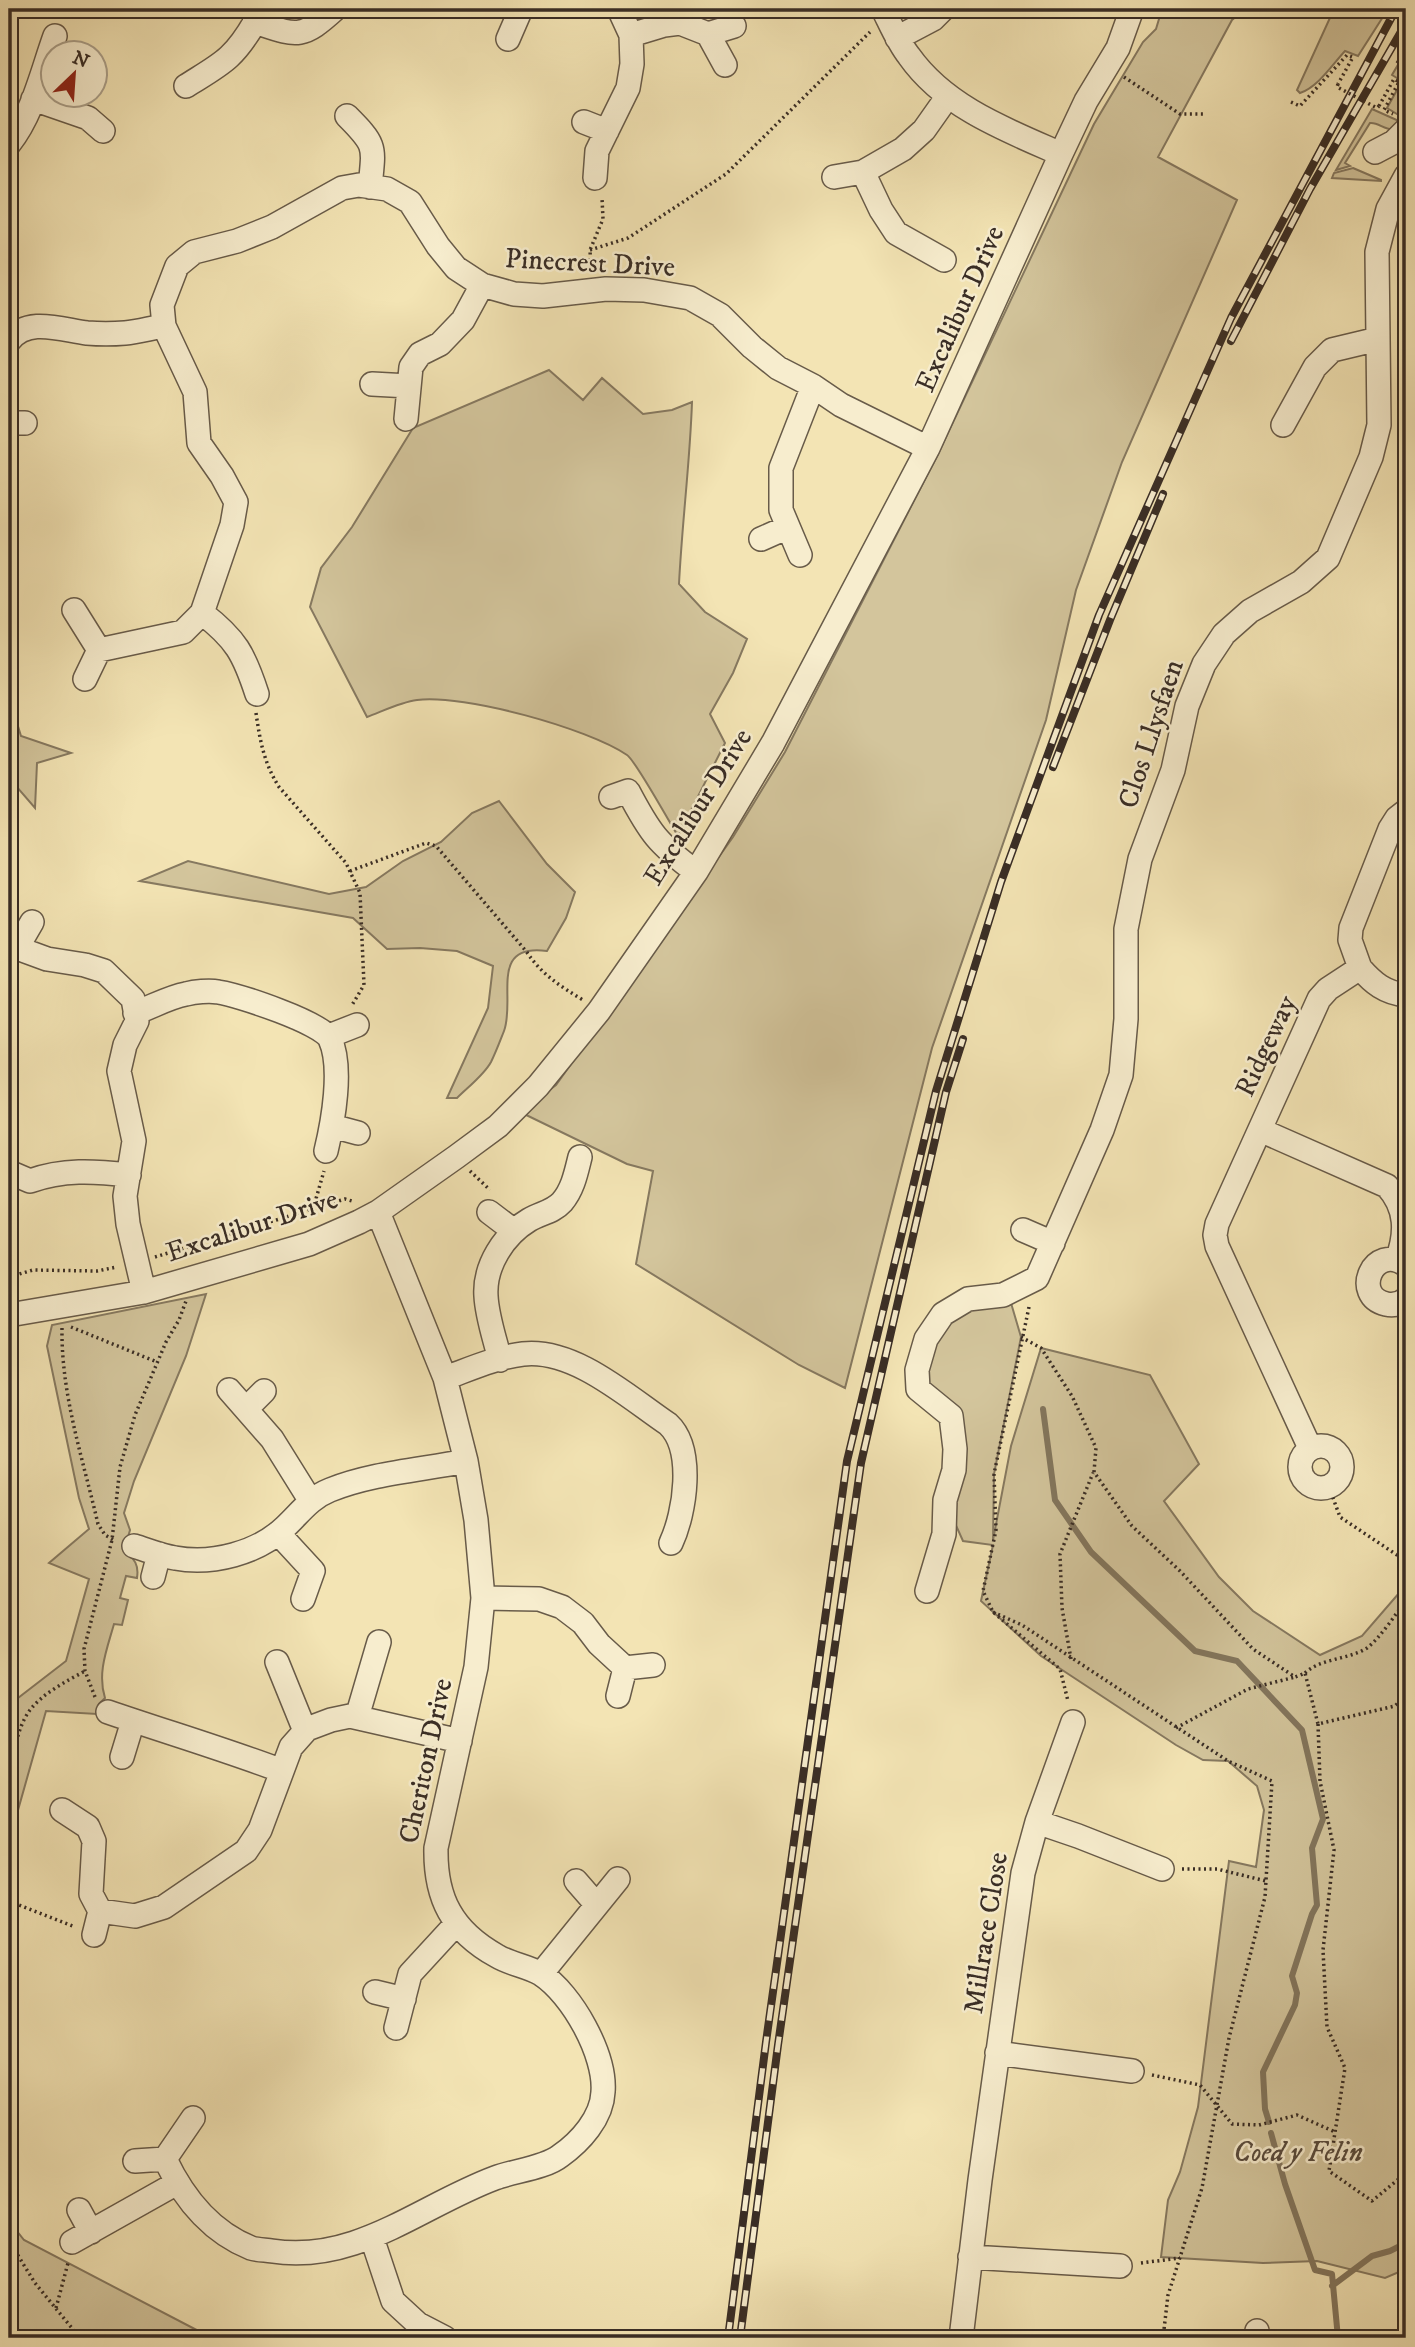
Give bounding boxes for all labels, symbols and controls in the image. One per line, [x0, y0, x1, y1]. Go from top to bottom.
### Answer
north arrow [38, 38, 108, 108]
text: N [69, 46, 93, 74]
street label: Excalibur Drive [908, 220, 1012, 398]
street label: Pinecrest Drive [504, 241, 676, 285]
street label: Clos Llysfaen [1111, 655, 1192, 813]
street label: Excalibur Drive [636, 722, 760, 892]
street label: Ridgeway [1227, 989, 1305, 1102]
street label: Excalibur Drive [162, 1182, 342, 1270]
street label: Cheriton Drive [391, 1675, 461, 1847]
street label: Millrace Close [956, 1850, 1016, 2016]
park label: Coed y Felin [1233, 2135, 1363, 2170]

